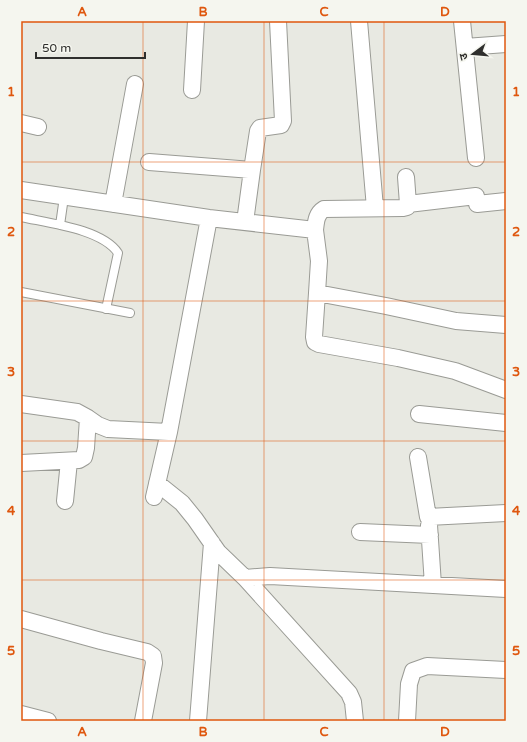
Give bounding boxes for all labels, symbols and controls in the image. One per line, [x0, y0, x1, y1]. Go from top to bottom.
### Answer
text: A [77, 4, 87, 20]
text: B [198, 4, 208, 20]
text: C [319, 4, 329, 20]
text: D [440, 4, 450, 20]
scale bar [36, 34, 145, 60]
north arrow [453, 34, 493, 74]
text: 50 m [42, 41, 71, 55]
text: उ [457, 51, 471, 62]
text: 1 [7, 84, 15, 100]
text: 1 [512, 84, 520, 100]
text: 2 [7, 224, 15, 240]
text: 2 [512, 224, 520, 240]
text: 3 [7, 364, 15, 380]
text: 3 [512, 364, 520, 380]
text: 4 [7, 503, 16, 519]
text: 4 [512, 503, 521, 519]
text: 5 [7, 643, 15, 659]
text: 5 [512, 643, 520, 659]
text: A [77, 724, 87, 740]
text: B [198, 724, 208, 740]
text: C [319, 724, 329, 740]
text: D [440, 724, 450, 740]

